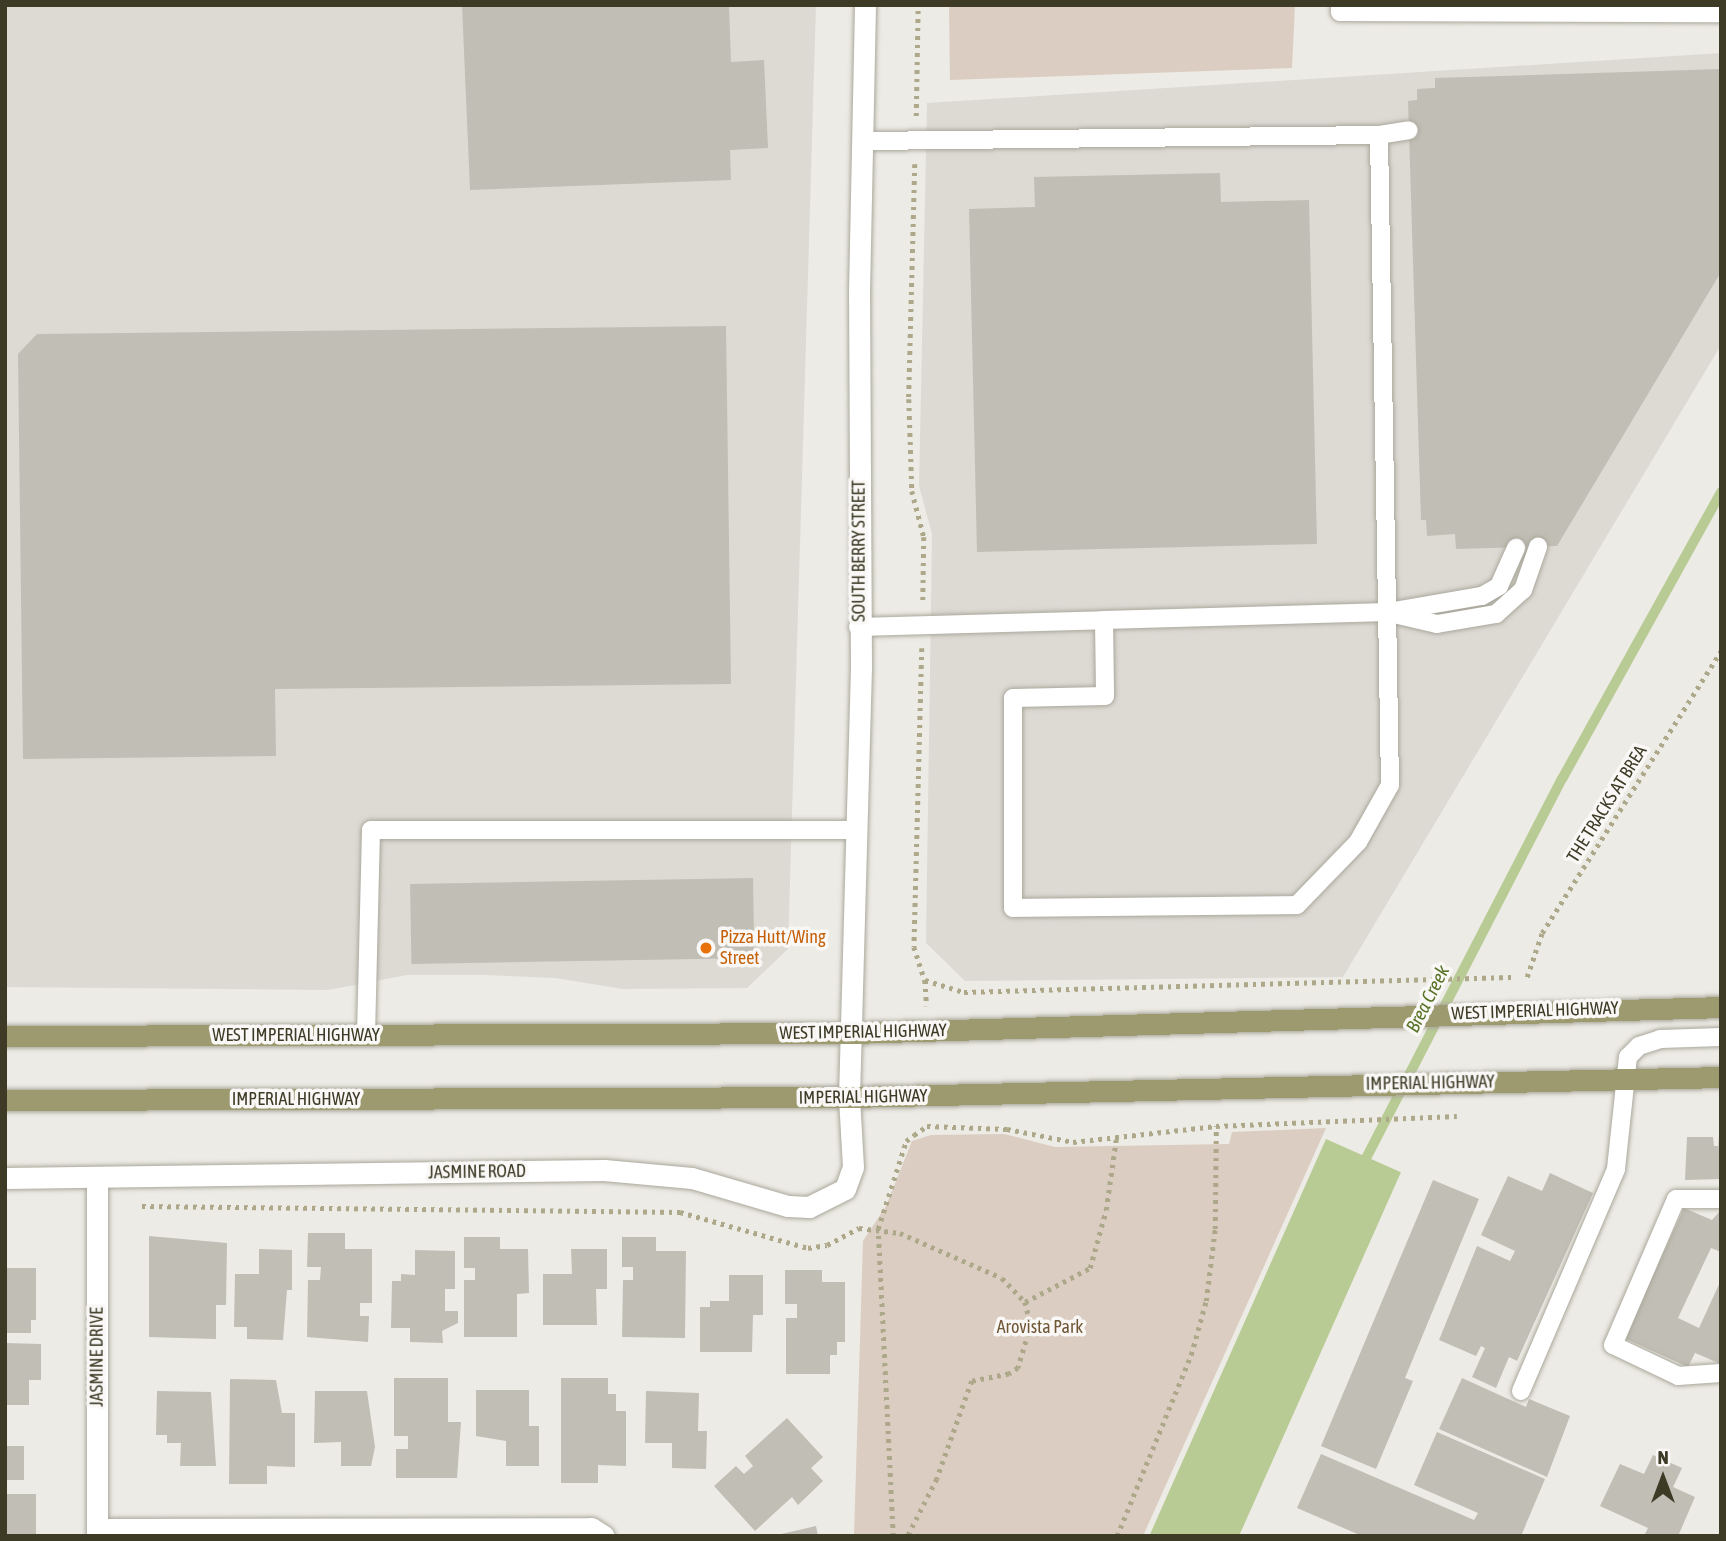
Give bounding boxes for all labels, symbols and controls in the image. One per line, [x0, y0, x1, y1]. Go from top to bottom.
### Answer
street label: SOUTH BERRY STREET [848, 480, 870, 622]
street label: THE TRACKS AT BREA [1562, 742, 1652, 866]
place label: Pizza Hutt/Wing Street [720, 927, 826, 970]
marker: Pizza Hutt/Wing Street [698, 940, 714, 956]
water label: Brea Creek [1401, 962, 1455, 1036]
street label: WEST IMPERIAL HIGHWAY [1451, 997, 1619, 1025]
street label: WEST IMPERIAL HIGHWAY [779, 1020, 947, 1044]
street label: WEST IMPERIAL HIGHWAY [212, 1024, 380, 1046]
street label: IMPERIAL HIGHWAY [1365, 1071, 1495, 1095]
street label: IMPERIAL HIGHWAY [798, 1085, 928, 1109]
street label: IMPERIAL HIGHWAY [232, 1088, 360, 1110]
street label: JASMINE ROAD [428, 1160, 526, 1184]
street label: JASMINE DRIVE [86, 1307, 108, 1407]
park label: Arovista Park [997, 1316, 1083, 1338]
north arrow [1628, 1443, 1698, 1513]
text: N [1657, 1446, 1669, 1468]

